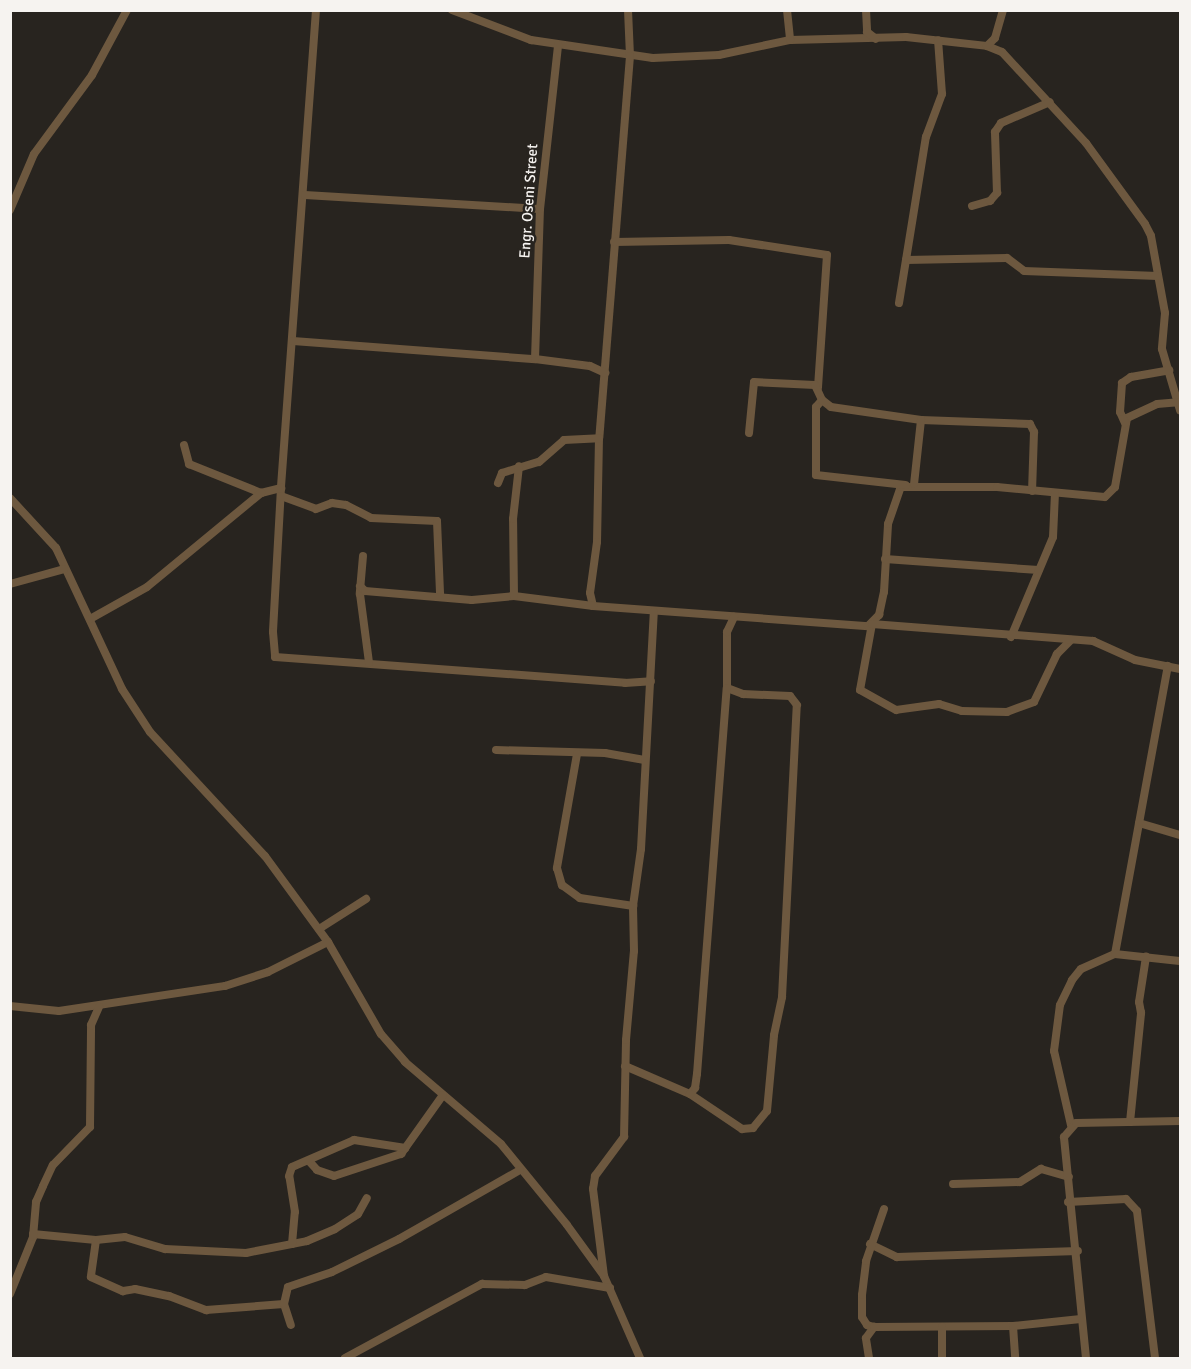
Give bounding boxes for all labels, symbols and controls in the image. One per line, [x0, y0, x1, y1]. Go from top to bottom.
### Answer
street label: Engr. Oseni Street [516, 143, 542, 259]

